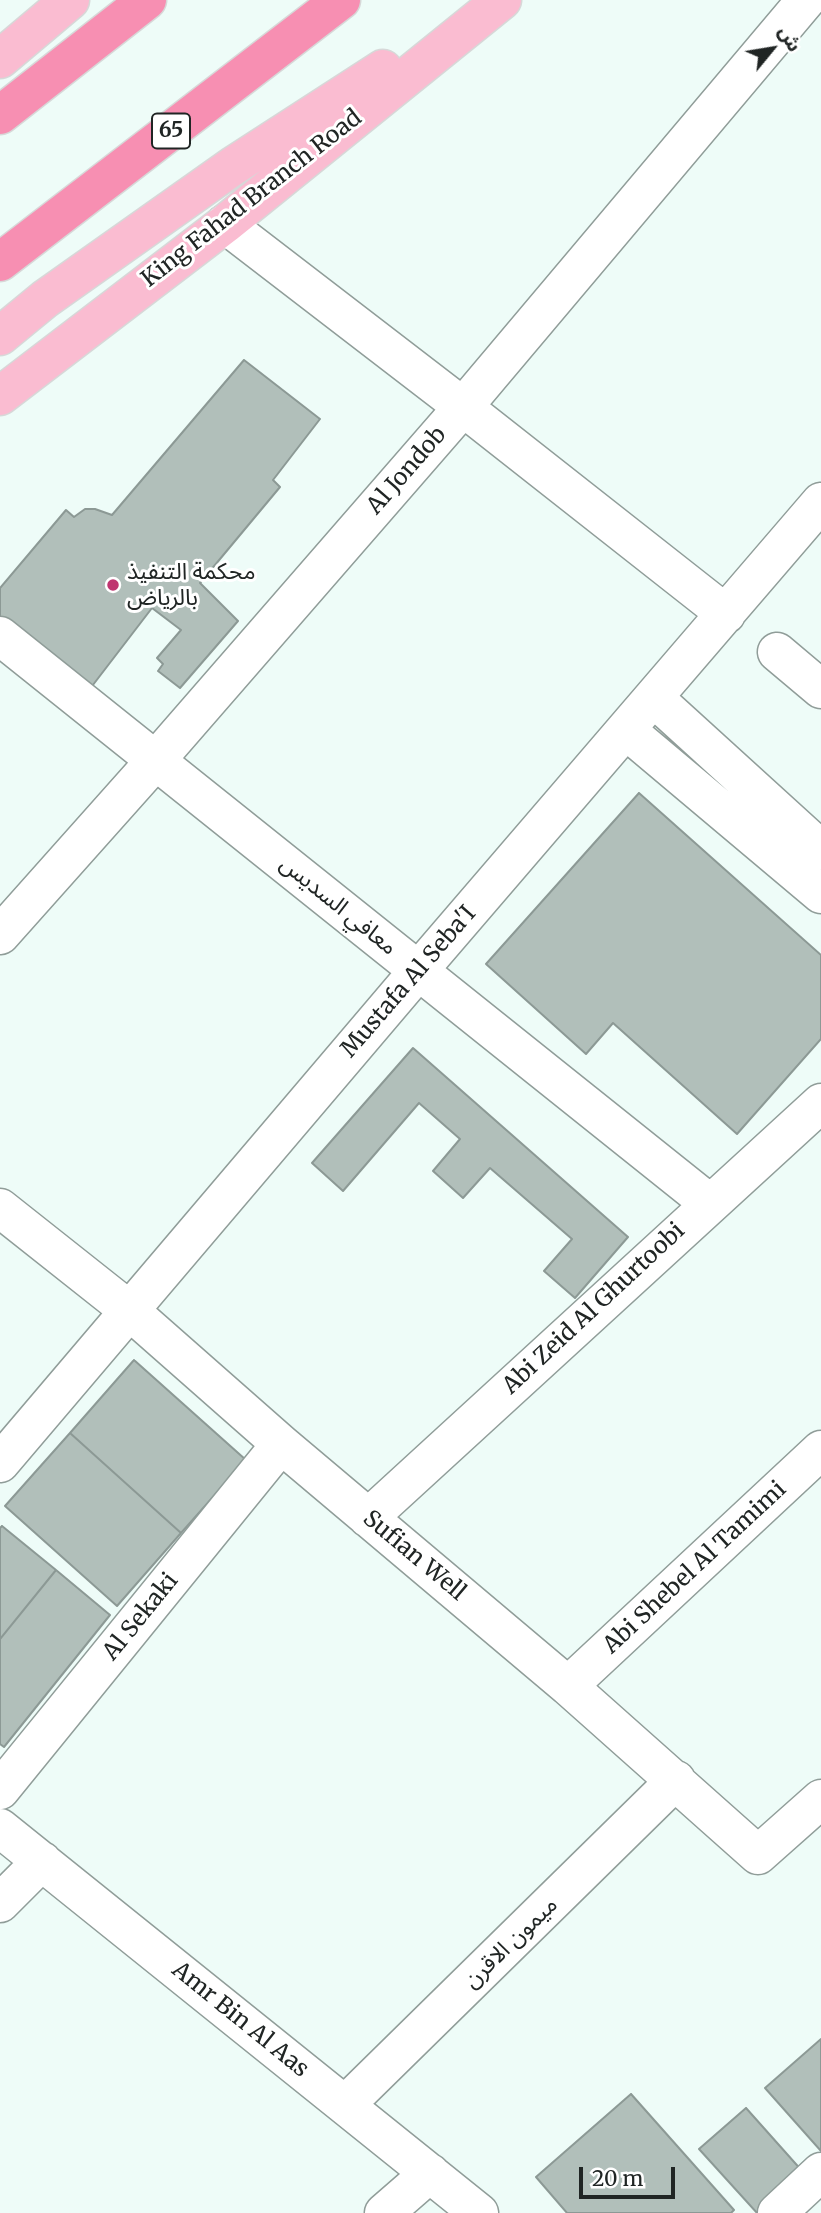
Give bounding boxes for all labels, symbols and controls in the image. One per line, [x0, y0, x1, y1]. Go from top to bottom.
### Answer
north arrow [737, 14, 807, 84]
text: ش [773, 21, 807, 56]
street label: King Fahad Branch Road [137, 105, 367, 293]
road number: 65 [152, 114, 190, 148]
street label: Al Jondob [362, 422, 452, 520]
place label: محكمة التنفيذ بالرياض [127, 558, 255, 612]
marker: محكمة التنفيذ بالرياض [105, 577, 121, 593]
street label: معافي السديس [274, 850, 402, 962]
street label: Mustafa Al Seba'I [336, 901, 482, 1063]
street label: Abi Zeid Al Ghurtoobi [497, 1218, 691, 1400]
street label: Abi Shebel Al Tamimi [598, 1476, 792, 1660]
street label: Sufian Well [357, 1505, 471, 1607]
street label: Al Sekaki [98, 1568, 184, 1666]
street label: ميمون الاقرن [458, 1891, 564, 1995]
street label: Amr Bin Al Aas [166, 1957, 314, 2083]
scale bar [583, 2154, 679, 2198]
text: 20 m [592, 2165, 643, 2192]

